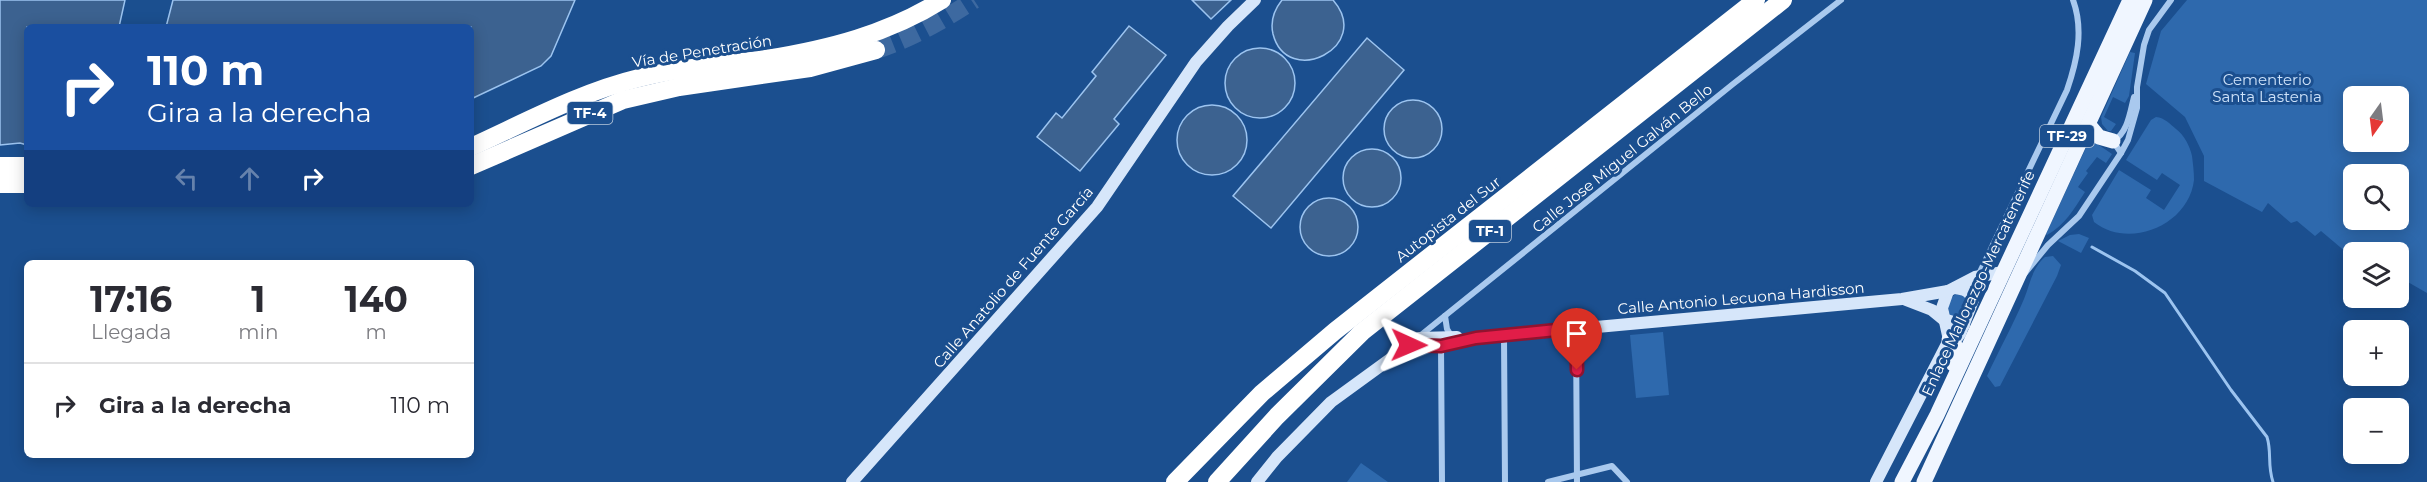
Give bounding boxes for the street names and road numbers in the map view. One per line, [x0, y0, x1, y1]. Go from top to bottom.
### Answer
street label: Vía de Penetración [631, 31, 773, 71]
street label: Calle Jose Miguel Galván Bello [1528, 79, 1716, 237]
road number: TF-4 [568, 102, 612, 124]
road number: TF-29 [2040, 125, 2094, 147]
street label: Enlace Mallorazgo-Mercatenerife [1917, 167, 2039, 399]
street label: Autopista del Sur [1392, 172, 1504, 266]
street label: Calle Anatolio de Fuente García [929, 182, 1097, 372]
road number: TF-1 [1469, 220, 1511, 242]
street label: Calle Antonio Lecuona Hardisson [1617, 278, 1865, 318]

